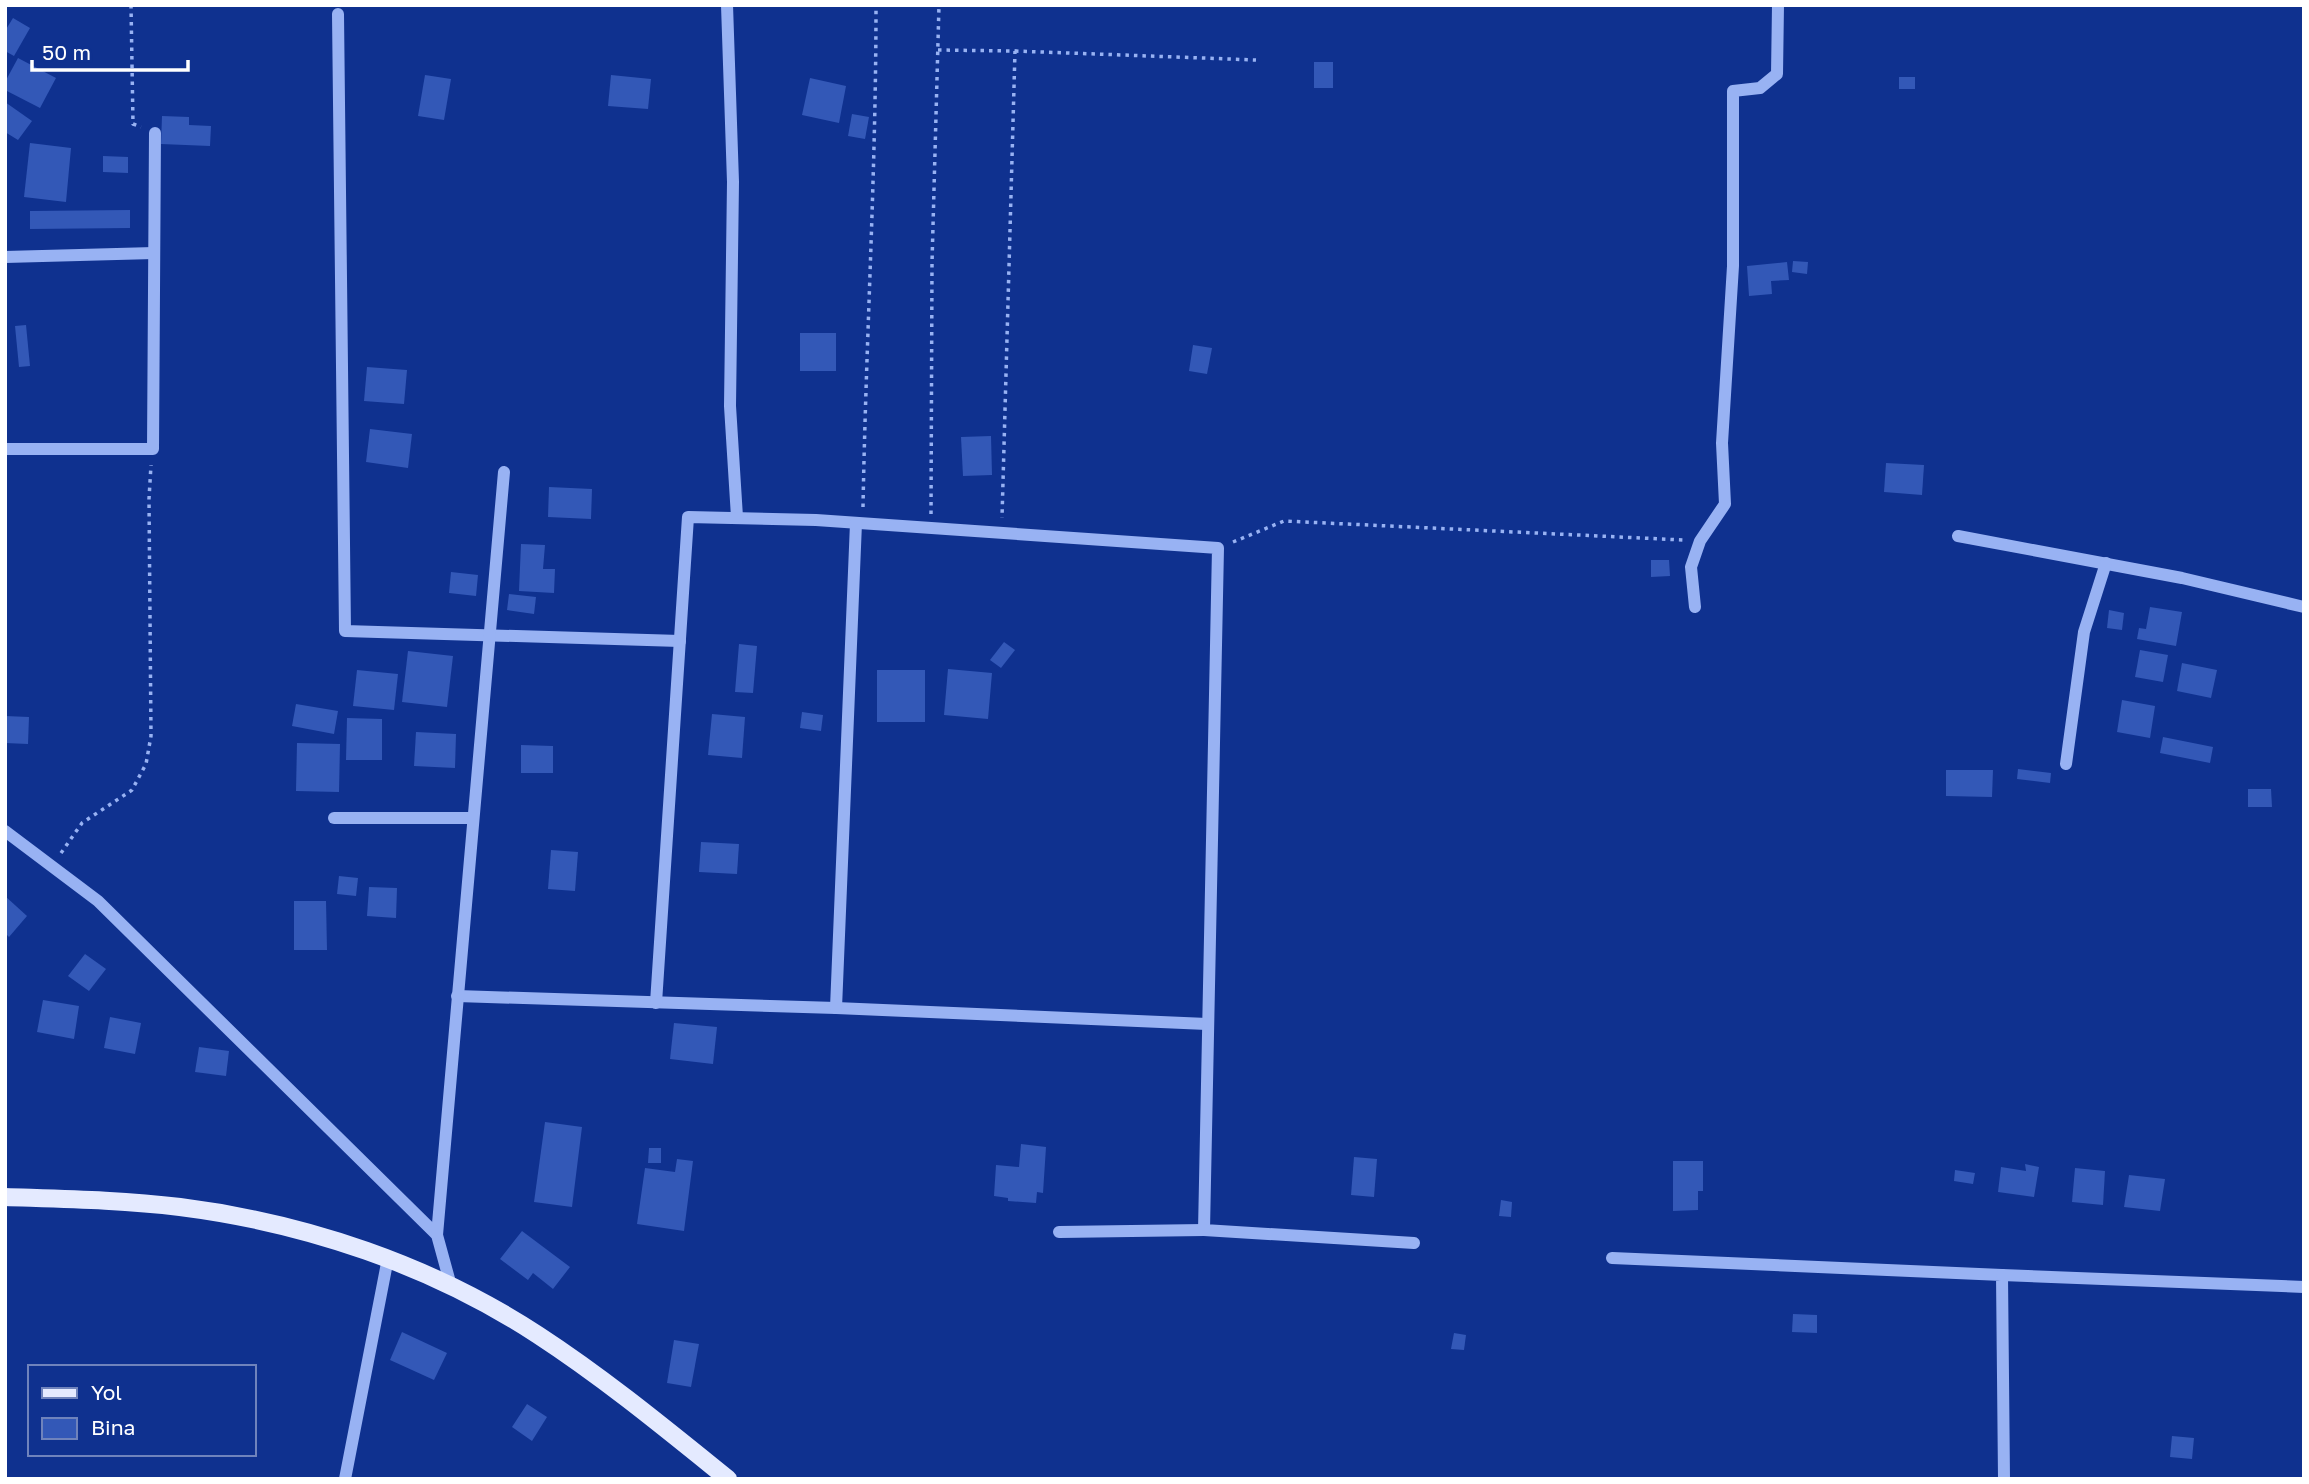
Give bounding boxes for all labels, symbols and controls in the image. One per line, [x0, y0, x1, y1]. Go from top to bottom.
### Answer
scale bar [32, 28, 187, 72]
text: 50 m [42, 39, 91, 65]
legend [28, 1365, 256, 1456]
text: Yol [91, 1379, 122, 1405]
text: Bina [91, 1414, 135, 1440]

